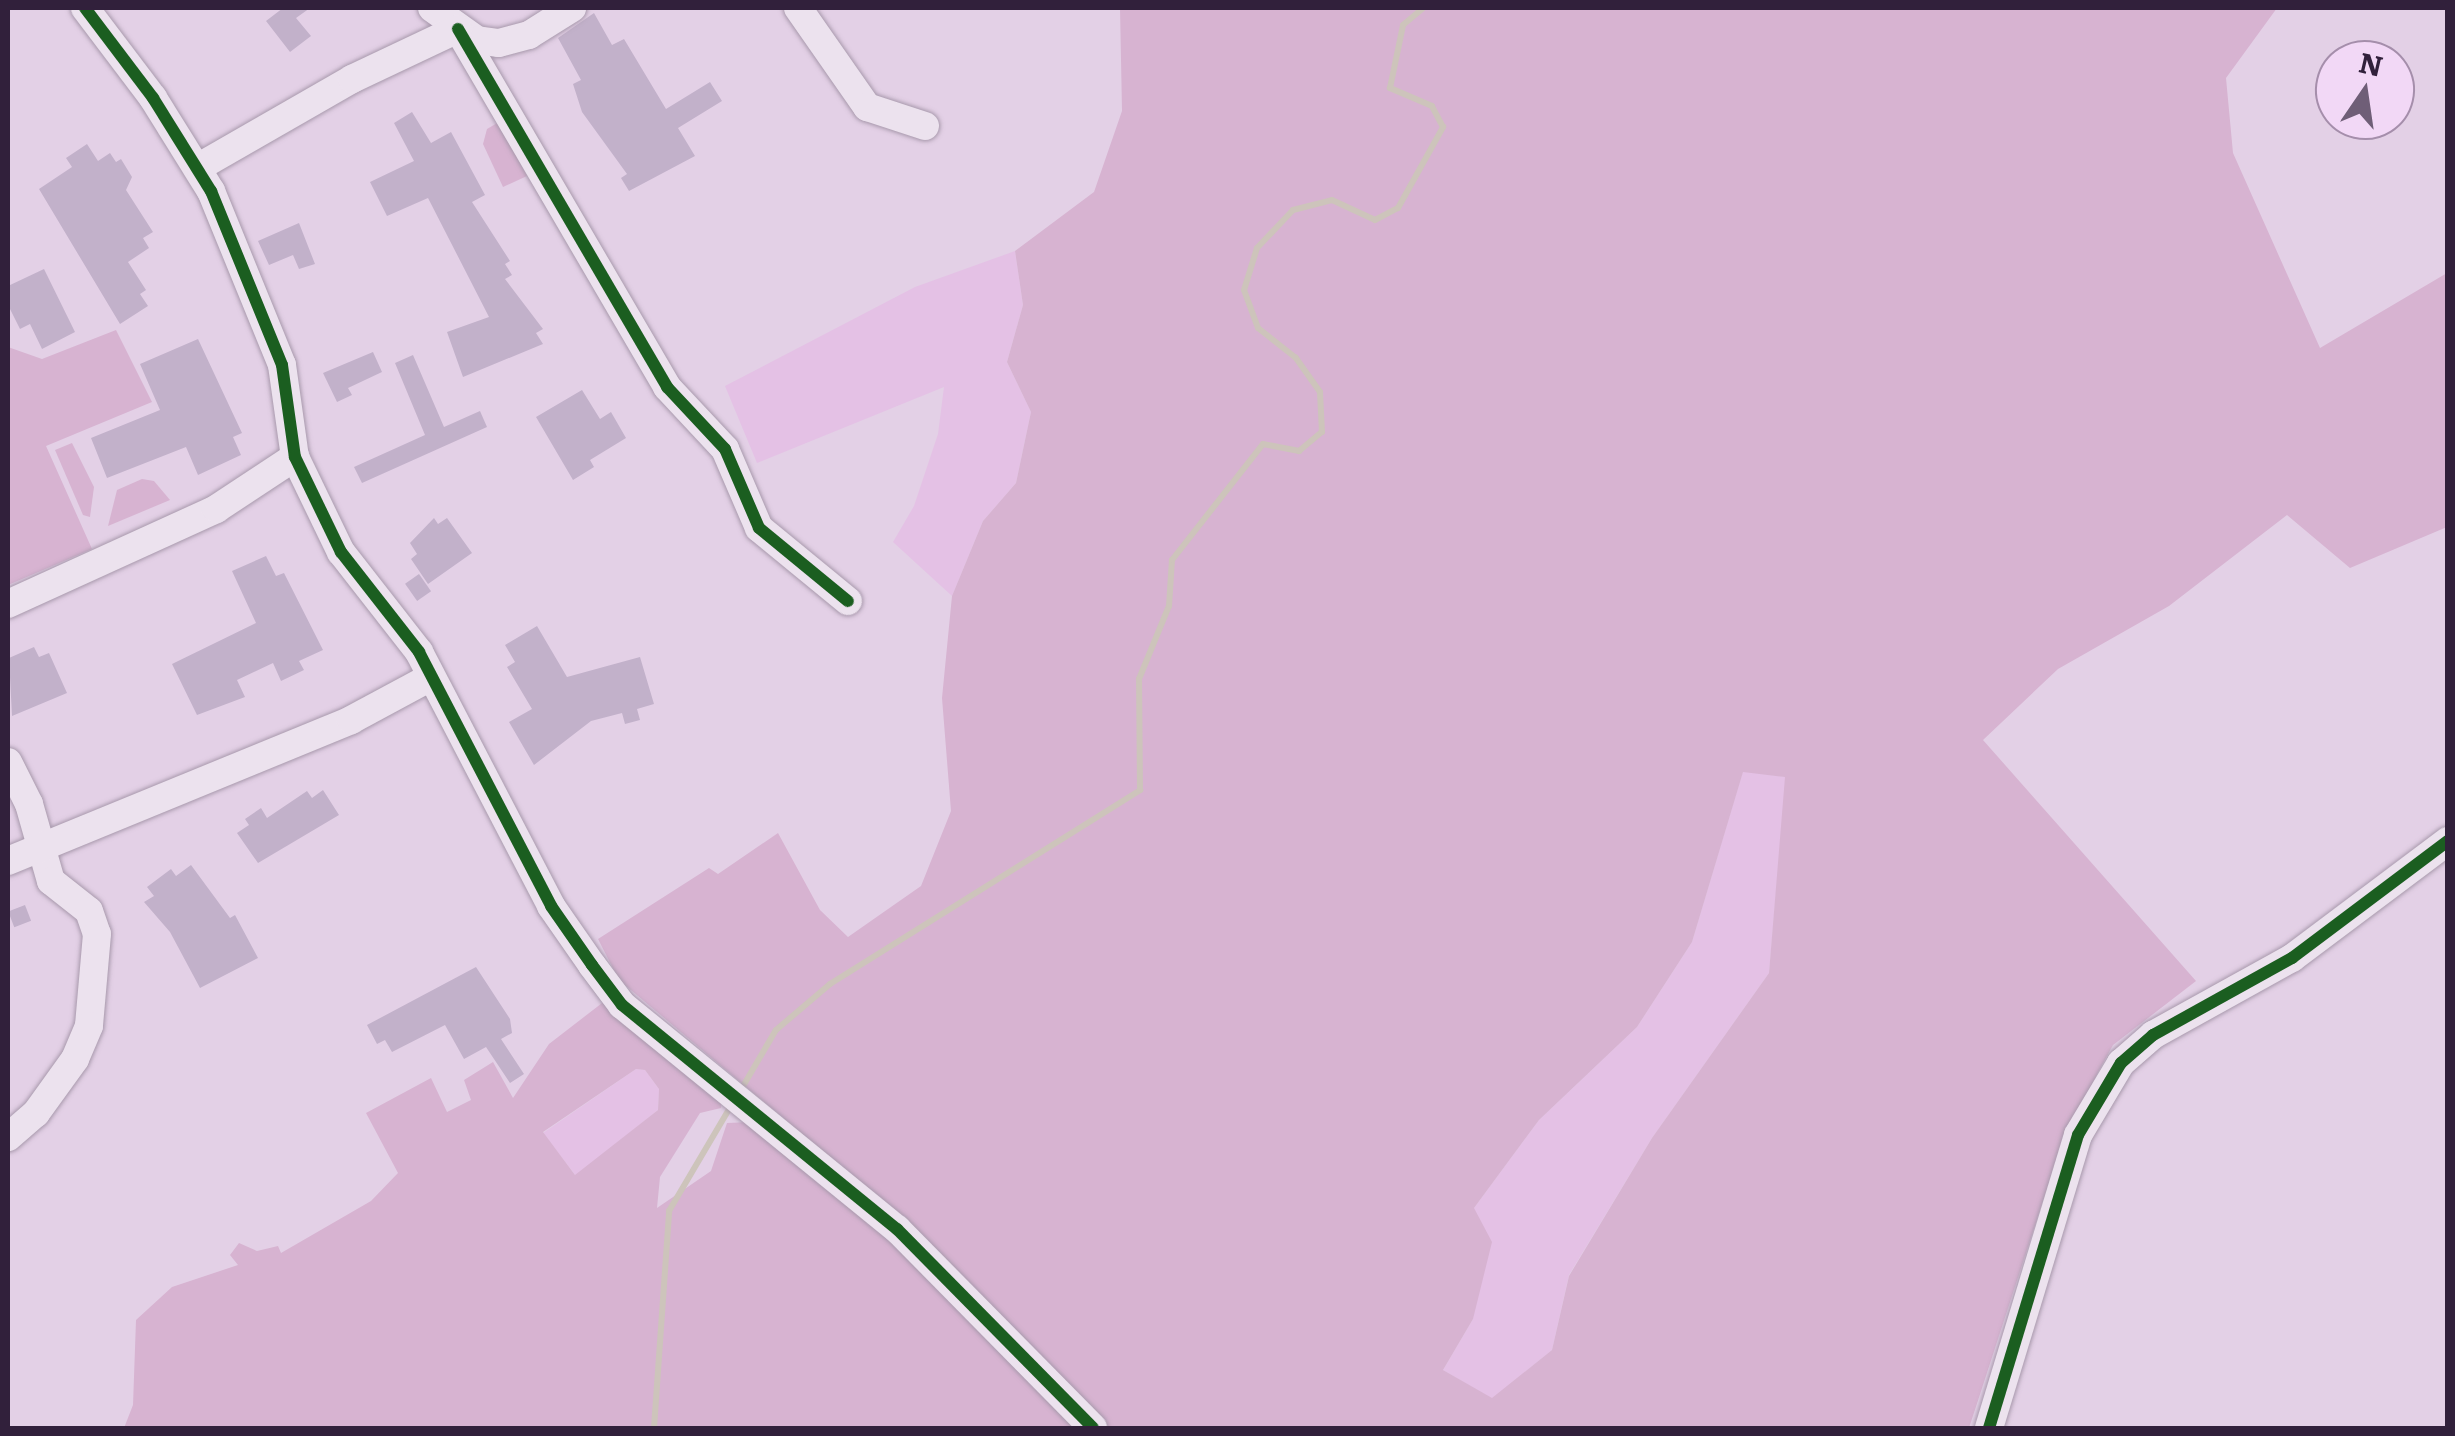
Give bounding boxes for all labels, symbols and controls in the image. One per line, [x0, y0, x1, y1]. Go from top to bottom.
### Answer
north arrow [2315, 40, 2415, 140]
text: N [2355, 40, 2387, 86]

